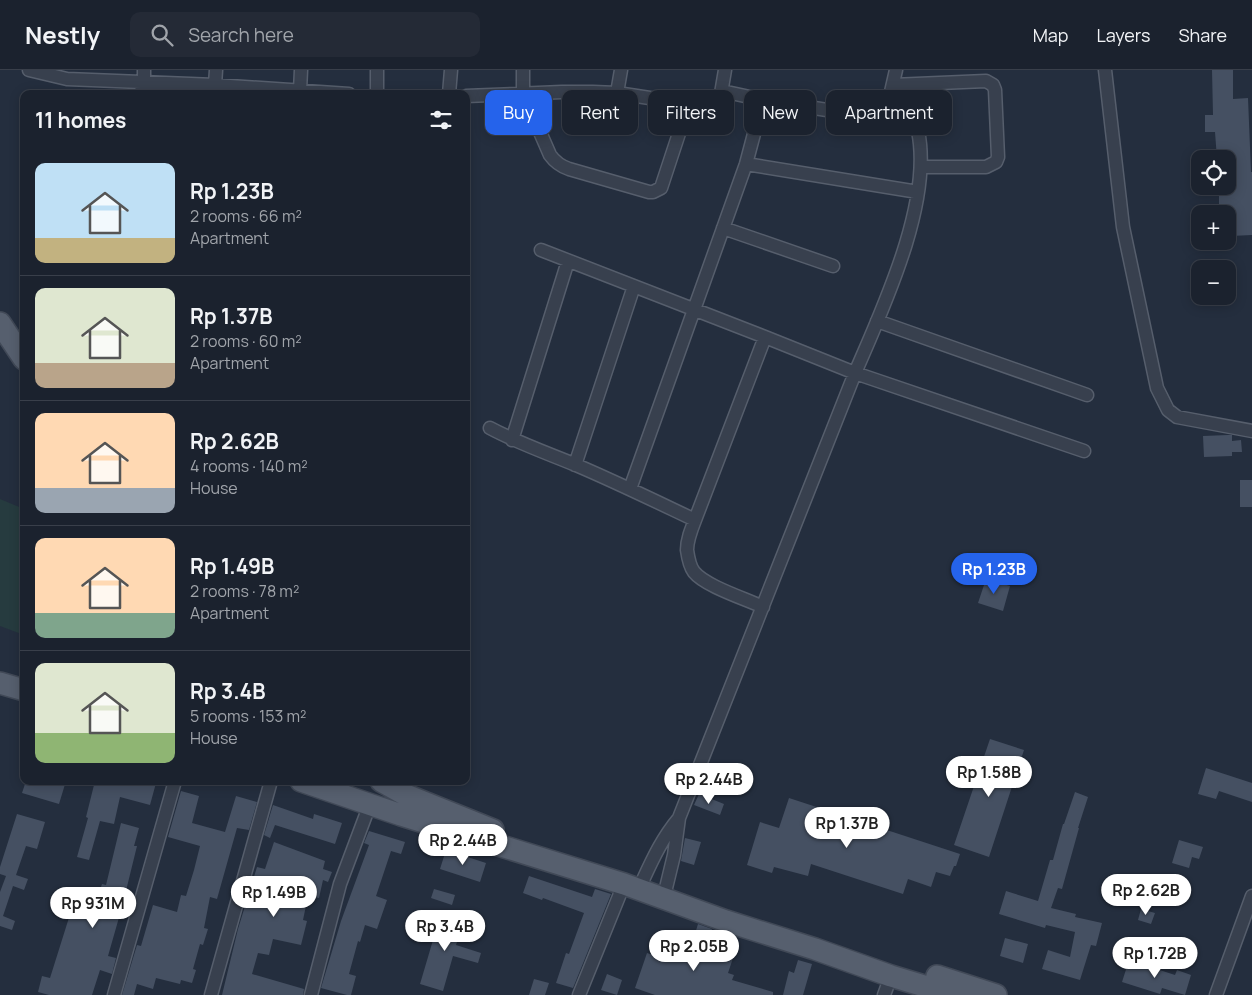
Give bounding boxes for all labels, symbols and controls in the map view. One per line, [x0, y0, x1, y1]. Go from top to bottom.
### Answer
search box [130, 12, 480, 57]
text: Nestly [25, 18, 100, 51]
icon: search [148, 21, 176, 49]
text: Search here [188, 22, 294, 48]
text: Map [1033, 23, 1068, 47]
text: Layers [1096, 23, 1150, 47]
text: Share [1178, 23, 1227, 47]
chip: Buy [485, 90, 552, 135]
chip: Rent [562, 90, 638, 135]
chip: Filters [648, 90, 734, 135]
chip: New [744, 90, 816, 135]
chip: Apartment [826, 90, 952, 135]
text: 11 homes [35, 106, 126, 134]
icon: filters [427, 106, 455, 134]
map controls [1191, 150, 1236, 305]
button: locate [1191, 150, 1236, 195]
text: Rp 1.23B [190, 177, 274, 205]
icon: home [75, 183, 135, 243]
text: 2 rooms · 66 m² [190, 205, 302, 227]
button: + [1191, 205, 1236, 250]
text: Apartment [190, 227, 269, 249]
button: − [1191, 260, 1236, 305]
text: Rp 1.37B [190, 302, 272, 330]
icon: home [75, 308, 135, 368]
text: 2 rooms · 60 m² [190, 330, 302, 352]
text: Apartment [190, 352, 269, 374]
text: Rp 2.62B [190, 427, 279, 455]
icon: home [75, 433, 135, 493]
text: 4 rooms · 140 m² [190, 455, 308, 477]
text: House [190, 477, 238, 499]
text: Rp 1.49B [190, 552, 274, 580]
pin: Rp 1.23B [942, 552, 1046, 595]
icon: home [75, 558, 135, 618]
text: Rp 1.23B [962, 558, 1026, 580]
text: 2 rooms · 78 m² [190, 580, 299, 602]
text: Apartment [190, 602, 269, 624]
text: Rp 3.4B [190, 677, 266, 705]
icon: home [75, 683, 135, 743]
text: 5 rooms · 153 m² [190, 705, 306, 727]
text: House [190, 727, 238, 749]
pin: Rp 1.58B [937, 756, 1041, 798]
text: Rp 1.58B [957, 761, 1021, 783]
pin: Rp 2.44B [657, 762, 761, 805]
text: Rp 2.44B [675, 768, 743, 790]
pin: Rp 1.37B [795, 806, 899, 849]
text: Rp 1.37B [816, 812, 878, 834]
pin: Rp 2.44B [411, 824, 515, 866]
text: Rp 2.44B [429, 829, 497, 851]
pin: Rp 2.62B [1094, 874, 1198, 916]
pin: Rp 1.49B [222, 876, 326, 918]
text: Rp 2.62B [1112, 879, 1180, 901]
text: Rp 1.49B [242, 881, 306, 903]
pin: Rp 931M [47, 886, 139, 929]
text: Rp 931M [61, 892, 125, 914]
pin: Rp 3.4B [399, 910, 491, 952]
text: Rp 3.4B [416, 915, 474, 937]
pin: Rp 2.05B [642, 930, 746, 972]
text: Rp 2.05B [660, 935, 728, 957]
pin: Rp 1.72B [1103, 936, 1207, 979]
text: Rp 1.72B [1124, 942, 1187, 964]

